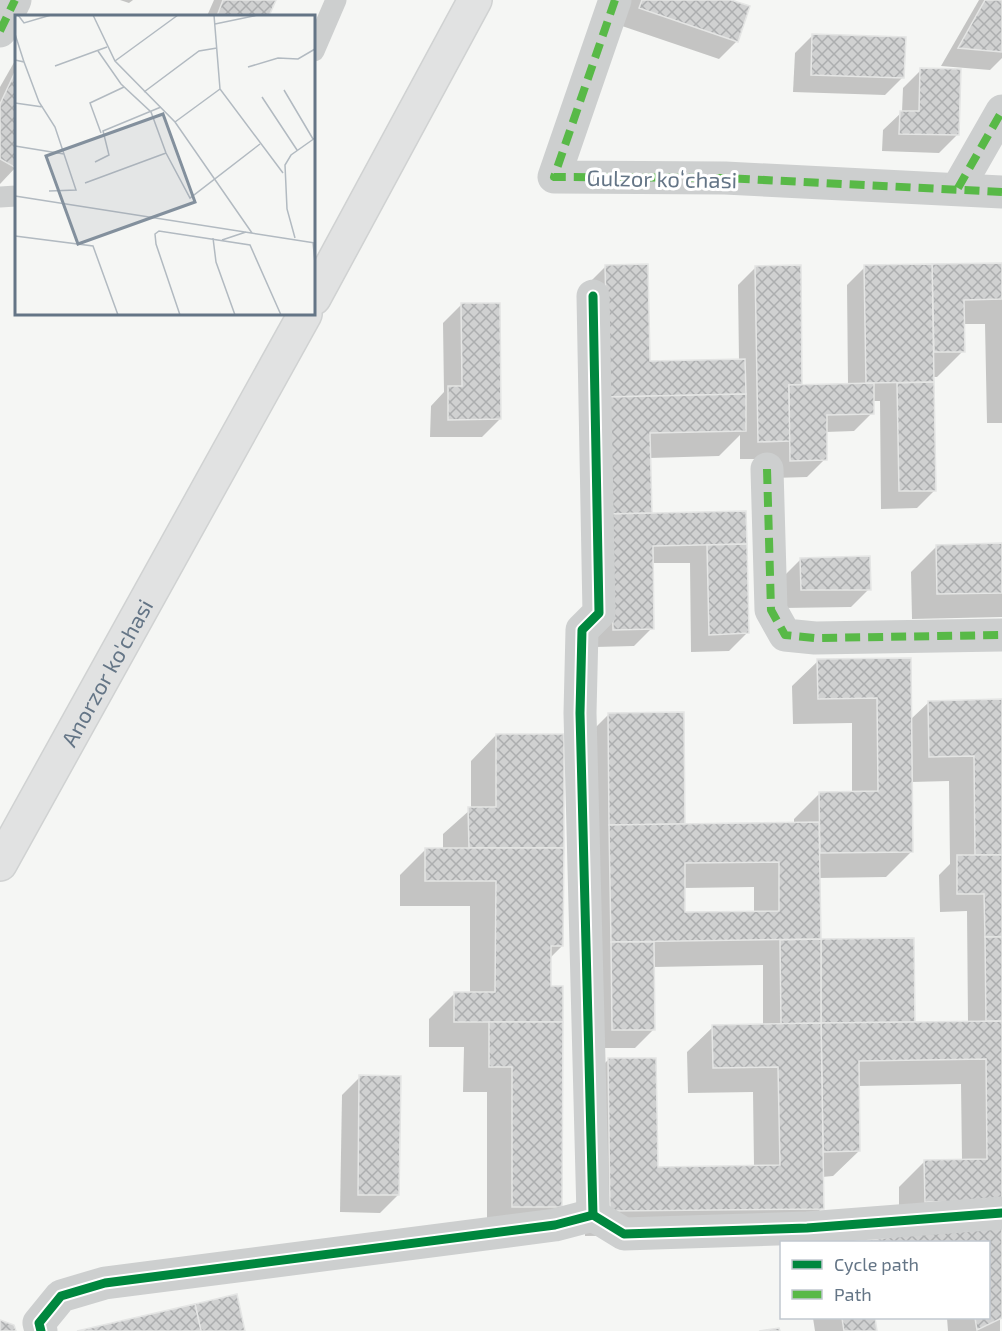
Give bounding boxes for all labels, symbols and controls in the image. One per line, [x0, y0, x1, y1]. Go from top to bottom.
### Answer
inset map [15, 15, 315, 315]
street label: Gulzor koʻchasi [587, 164, 737, 192]
street label: Anorzor ko'chasi [55, 594, 157, 751]
legend [780, 1241, 990, 1319]
text: Cycle path [834, 1253, 919, 1275]
text: Path [834, 1283, 872, 1305]

